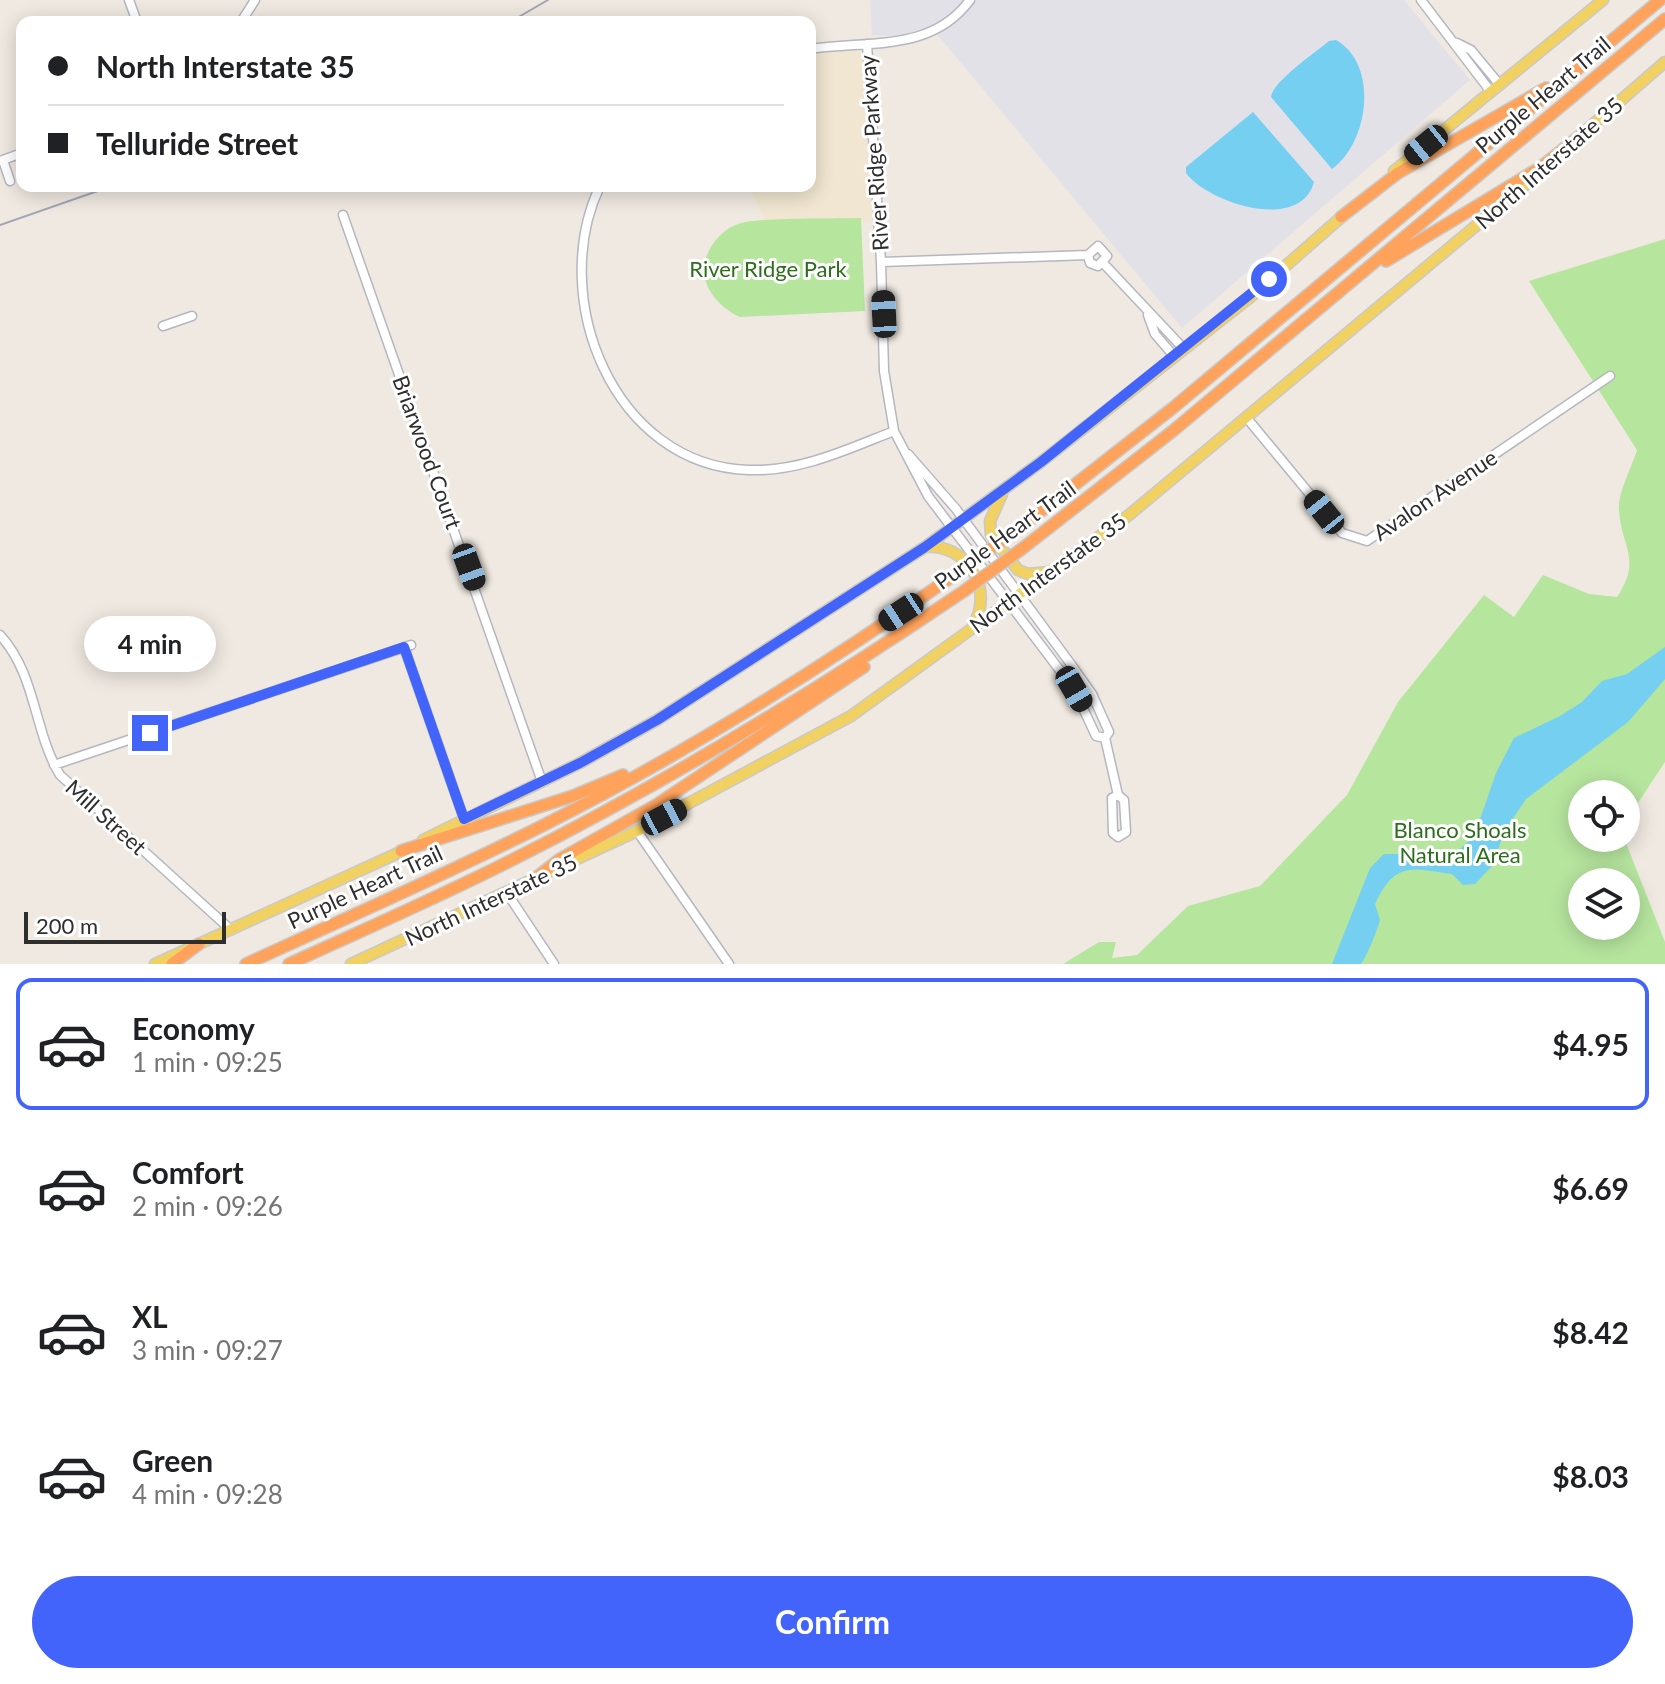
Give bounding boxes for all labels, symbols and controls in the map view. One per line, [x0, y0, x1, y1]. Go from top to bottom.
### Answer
street label: Purple Heart Trail [1470, 30, 1616, 159]
text: North Interstate 35 [96, 48, 355, 84]
street label: River Ridge Parkway [853, 53, 894, 252]
street label: North Interstate 35 [1469, 91, 1628, 234]
car [1400, 121, 1452, 169]
text: Telluride Street [96, 125, 298, 161]
park label: River Ridge Park [689, 255, 848, 282]
route start [1251, 261, 1287, 297]
car [871, 289, 897, 339]
street label: Briarwood Court [387, 371, 468, 532]
street label: Avalon Avenue [1368, 443, 1502, 546]
street label: Purple Heart Trail [929, 474, 1081, 595]
car [1300, 486, 1348, 538]
street label: North Interstate 35 [964, 507, 1131, 638]
car [450, 540, 488, 594]
car [874, 589, 928, 635]
callout: 4 min [84, 617, 216, 673]
text: 4 min [118, 628, 182, 660]
car [1052, 662, 1096, 716]
route end [132, 715, 168, 751]
street label: Mill Street [60, 773, 152, 860]
map controls [1568, 780, 1640, 940]
button: locate [1568, 780, 1640, 852]
car [637, 795, 691, 839]
park label: Blanco Shoals Natural Area [1394, 816, 1526, 868]
street label: Purple Heart Trail [283, 839, 447, 934]
street label: North Interstate 35 [400, 848, 581, 951]
button: layers [1568, 868, 1640, 940]
scale bar [24, 908, 226, 944]
text: 200 m [36, 912, 98, 939]
icon: car [36, 1008, 108, 1080]
text: Economy [132, 1010, 255, 1046]
text: $4.95 [1552, 1026, 1629, 1062]
text: 1 min · 09:25 [132, 1046, 283, 1078]
icon: car [36, 1152, 108, 1224]
text: Comfort [132, 1154, 244, 1190]
text: $6.69 [1552, 1170, 1629, 1206]
text: 2 min · 09:26 [132, 1190, 283, 1222]
icon: car [36, 1296, 108, 1368]
text: XL [132, 1298, 168, 1334]
text: $8.42 [1552, 1314, 1629, 1350]
text: 3 min · 09:27 [132, 1334, 283, 1366]
icon: car [36, 1440, 108, 1512]
text: Green [132, 1442, 213, 1478]
text: $8.03 [1552, 1458, 1629, 1494]
text: 4 min · 09:28 [132, 1478, 283, 1510]
button: Confirm [32, 1576, 1633, 1668]

